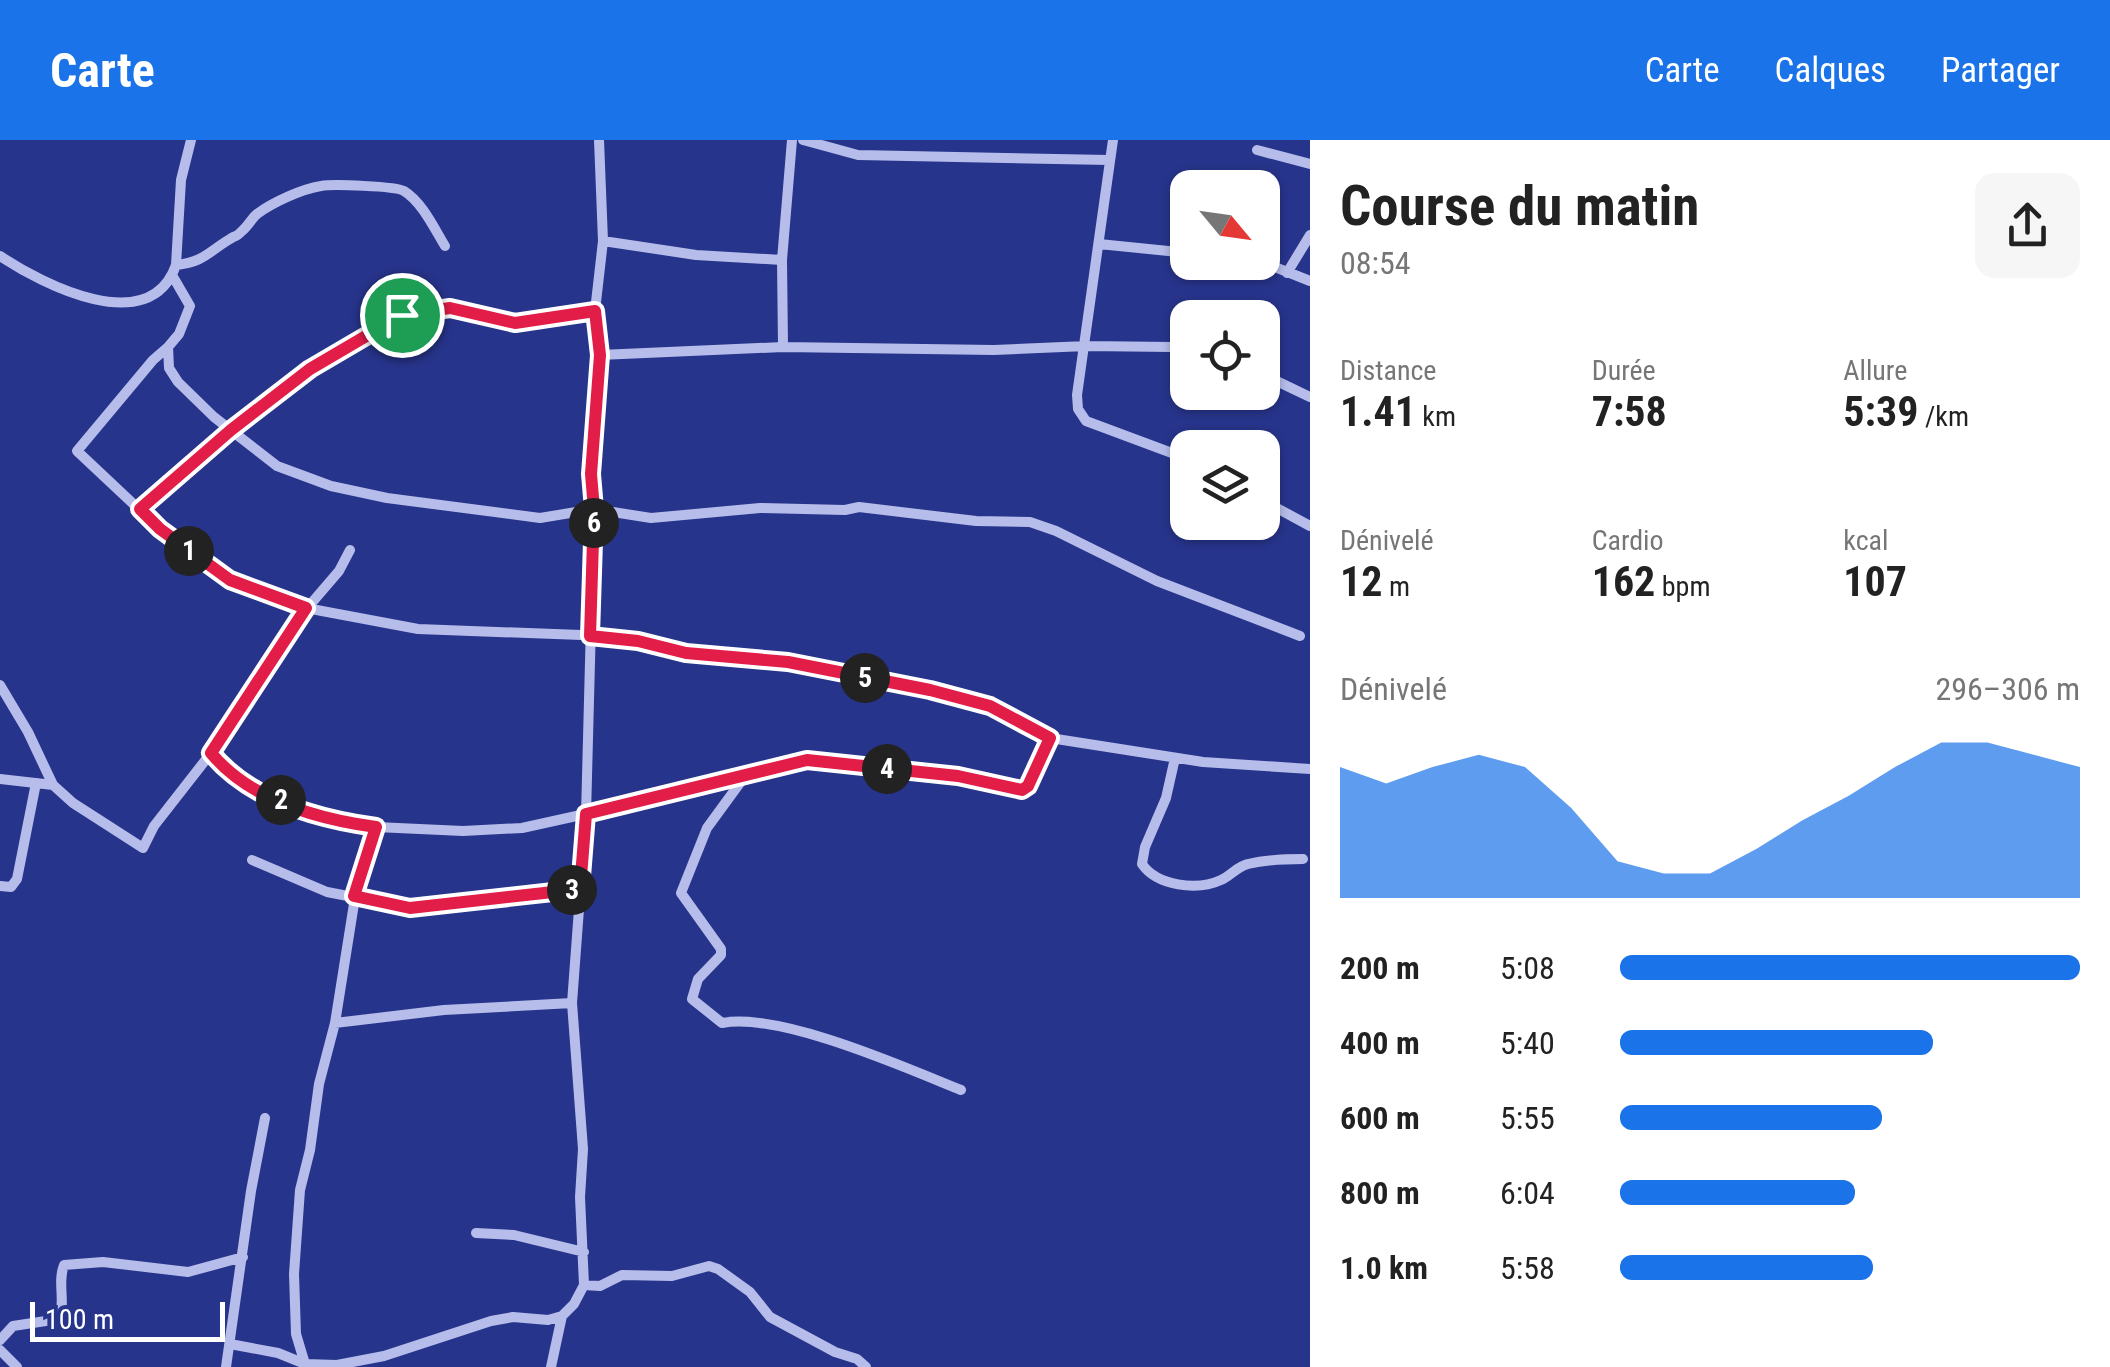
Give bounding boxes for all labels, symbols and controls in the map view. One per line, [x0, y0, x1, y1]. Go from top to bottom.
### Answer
text: Carte [50, 42, 155, 99]
text: Carte [1645, 50, 1720, 91]
text: Calques [1775, 50, 1886, 91]
text: Partager [1941, 50, 2060, 91]
north arrow [1170, 170, 1280, 280]
map controls [1170, 170, 1280, 540]
button: share [1975, 173, 2080, 278]
text: Course du matin [1340, 174, 1699, 238]
text: 08:54 [1340, 244, 1411, 282]
pin [360, 273, 445, 358]
icon: arrive [375, 288, 430, 343]
button: locate [1170, 300, 1280, 410]
text: Distance [1340, 354, 1437, 387]
text: Durée [1592, 354, 1656, 387]
text: Allure [1843, 354, 1907, 387]
text: 1.41 [1340, 387, 1416, 436]
text: 7:58 [1592, 387, 1667, 436]
text: 5:39 [1843, 387, 1919, 436]
text: km [1416, 400, 1456, 433]
text: /km [1919, 400, 1969, 433]
button: layers [1170, 430, 1280, 540]
pin: 6 [569, 498, 619, 548]
text: 6 [587, 506, 601, 539]
text: Dénivelé [1340, 524, 1434, 557]
text: Cardio [1592, 524, 1664, 557]
text: kcal [1843, 524, 1888, 557]
pin: 1 [164, 526, 214, 576]
text: 1 [182, 534, 196, 567]
text: 12 [1340, 557, 1382, 606]
text: 162 [1592, 557, 1655, 606]
text: 107 [1843, 557, 1907, 606]
text: m [1382, 570, 1410, 603]
text: bpm [1655, 570, 1710, 603]
pin: 5 [840, 653, 890, 703]
text: 5 [858, 661, 872, 694]
text: Dénivelé [1340, 670, 1447, 708]
text: 296–306 m [1935, 670, 2080, 708]
pin: 4 [862, 744, 912, 794]
text: 4 [880, 752, 894, 785]
pin: 2 [256, 775, 306, 825]
text: 2 [274, 783, 288, 816]
pin: 3 [547, 865, 597, 915]
text: 3 [565, 873, 579, 906]
text: 200 m [1340, 949, 1420, 987]
text: 5:08 [1500, 949, 1555, 987]
text: 400 m [1340, 1024, 1420, 1062]
text: 5:40 [1500, 1024, 1555, 1062]
text: 600 m [1340, 1099, 1420, 1137]
text: 5:55 [1500, 1099, 1555, 1137]
text: 800 m [1340, 1174, 1420, 1212]
text: 6:04 [1500, 1174, 1555, 1212]
text: 1.0 km [1340, 1249, 1428, 1287]
text: 5:58 [1500, 1249, 1555, 1287]
scale bar [30, 1297, 225, 1342]
text: 100 m [45, 1303, 114, 1336]

